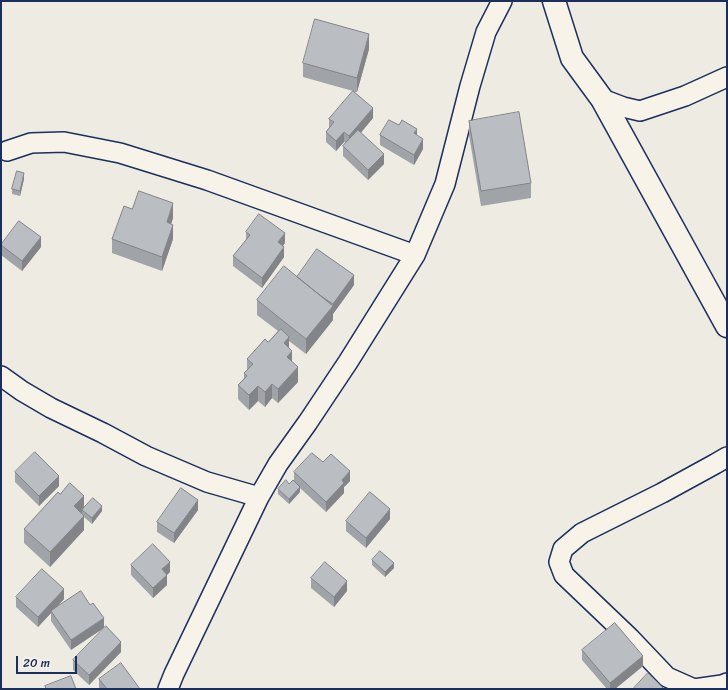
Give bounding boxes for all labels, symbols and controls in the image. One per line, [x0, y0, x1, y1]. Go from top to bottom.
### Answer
scale bar [18, 648, 79, 674]
text: 20 m [23, 652, 50, 674]

